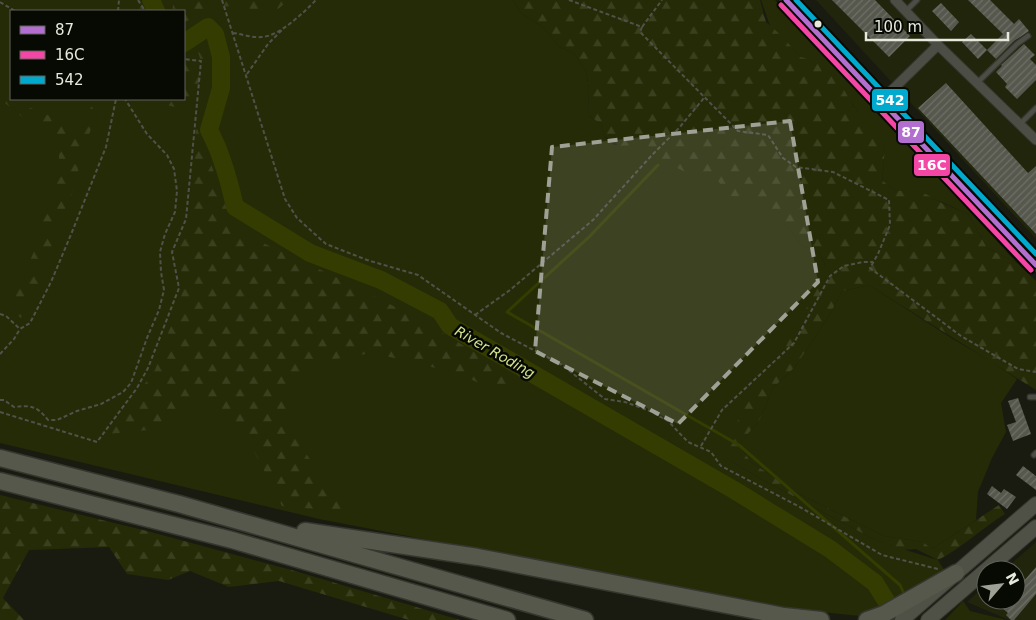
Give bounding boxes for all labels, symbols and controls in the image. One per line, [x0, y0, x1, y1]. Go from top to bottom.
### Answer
legend [10, 10, 185, 100]
scale bar [866, 10, 1008, 42]
text: 100 m [874, 18, 922, 36]
unlabelled marker [813, 19, 823, 29]
text: 87 [55, 21, 74, 39]
text: 16C [55, 46, 85, 64]
text: 542 [55, 71, 84, 89]
line badge: 542 [871, 88, 909, 112]
text: 542 [875, 92, 905, 108]
line badge: 87 [897, 120, 925, 144]
text: 87 [901, 124, 921, 140]
line badge: 16C [913, 153, 951, 177]
text: 16C [917, 157, 947, 173]
water label: River Roding [452, 323, 538, 381]
north arrow [976, 560, 1026, 610]
text: N [1003, 570, 1022, 588]

